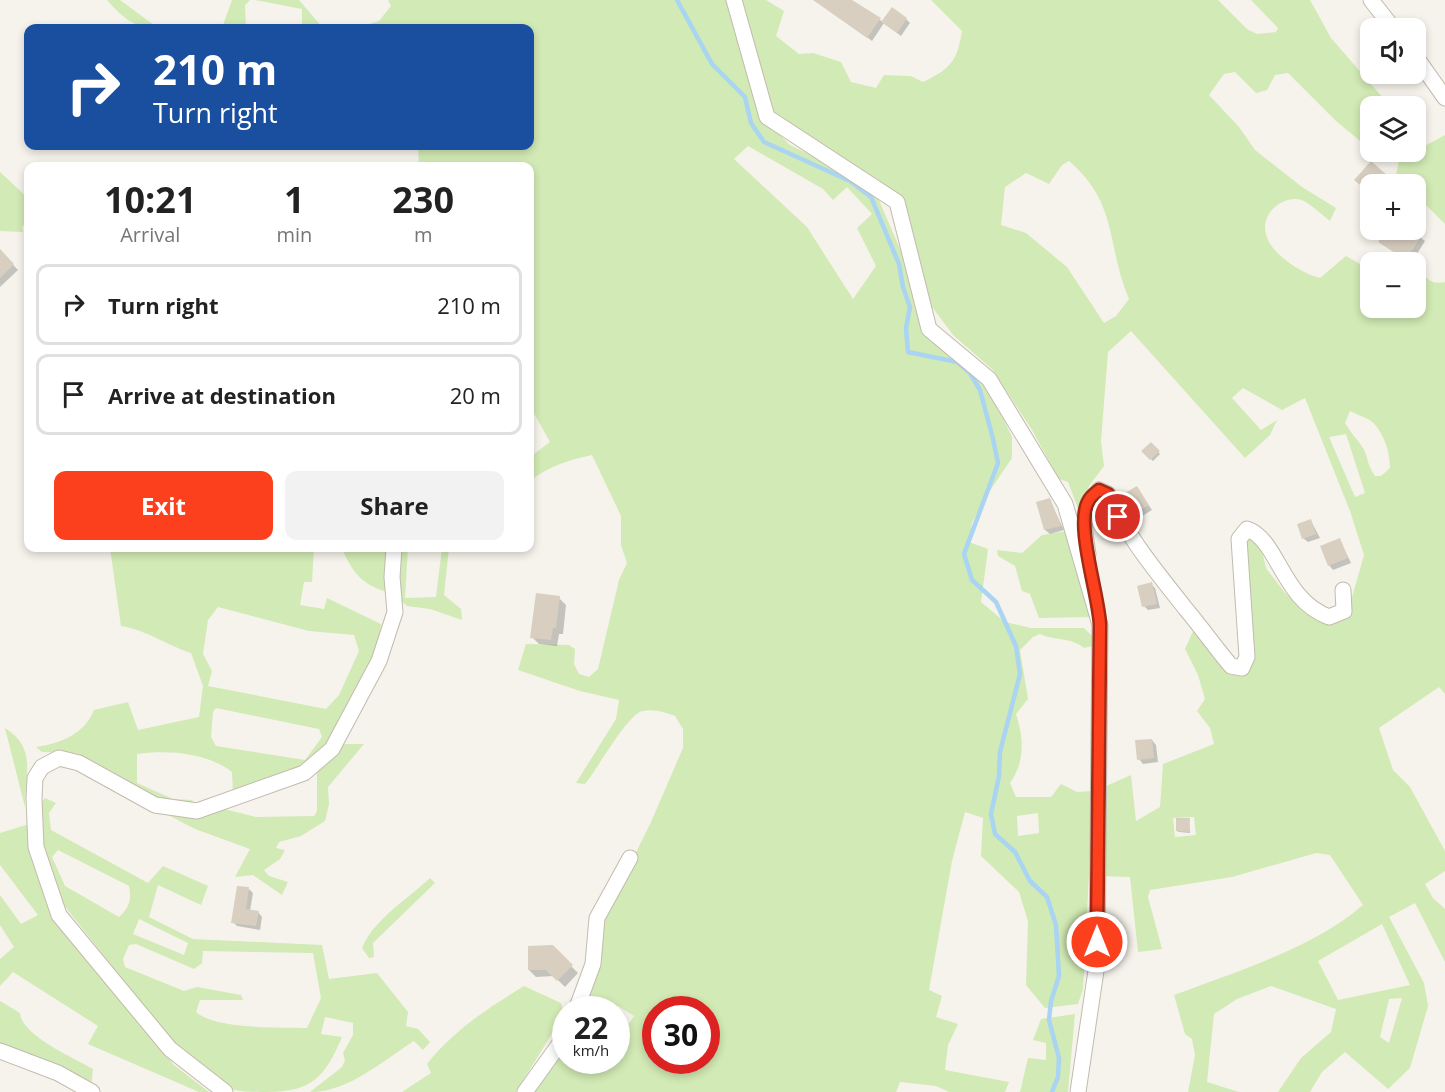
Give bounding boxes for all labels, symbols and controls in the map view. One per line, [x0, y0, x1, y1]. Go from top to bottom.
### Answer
map controls [1360, 18, 1426, 318]
button: sound [1360, 18, 1426, 84]
text: 210 m [153, 40, 277, 97]
icon: right [54, 48, 132, 126]
text: Turn right [153, 94, 278, 131]
button: layers [1360, 96, 1426, 162]
button: + [1360, 174, 1426, 240]
text: 10:21 [104, 175, 197, 224]
text: 1 [284, 175, 305, 224]
text: 230 [392, 175, 454, 224]
text: Arrival [120, 221, 180, 248]
text: min [276, 221, 312, 248]
text: m [414, 221, 432, 248]
button: − [1360, 252, 1426, 318]
icon: right [57, 288, 90, 321]
text: Turn right [108, 290, 219, 320]
text: 210 m [437, 290, 501, 320]
icon: arrive [57, 378, 90, 411]
text: Arrive at destination [108, 380, 336, 410]
text: 20 m [450, 380, 501, 410]
button: Exit [54, 471, 273, 540]
button: Share [285, 471, 504, 540]
pin [1092, 491, 1143, 542]
icon: arrive [1101, 500, 1134, 533]
position arrow [1065, 910, 1129, 974]
speed limit sign: 30 [642, 996, 720, 1074]
text: 22 [574, 1007, 608, 1048]
text: km/h [573, 1040, 609, 1060]

